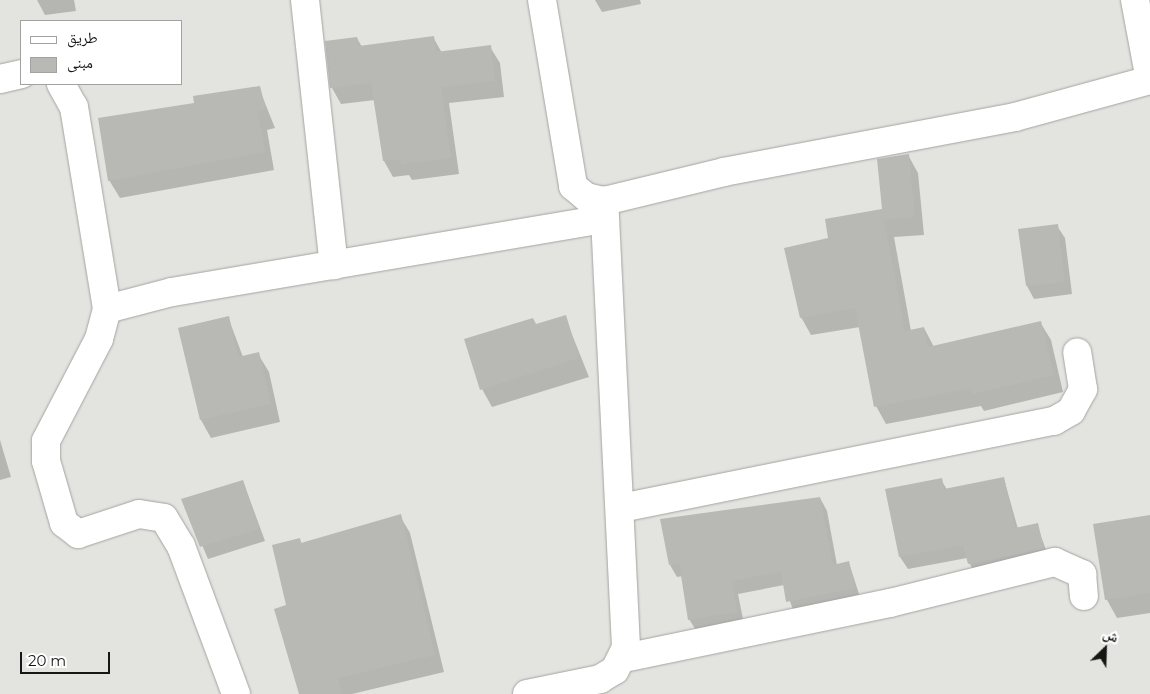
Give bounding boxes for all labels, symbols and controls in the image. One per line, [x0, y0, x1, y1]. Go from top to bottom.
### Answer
legend [20, 20, 182, 85]
text: طريق [67, 28, 98, 47]
text: مبنى [67, 53, 93, 72]
north arrow [1080, 624, 1130, 674]
text: ش [1101, 624, 1122, 647]
scale bar [22, 642, 112, 674]
text: 20 m [28, 651, 66, 670]

